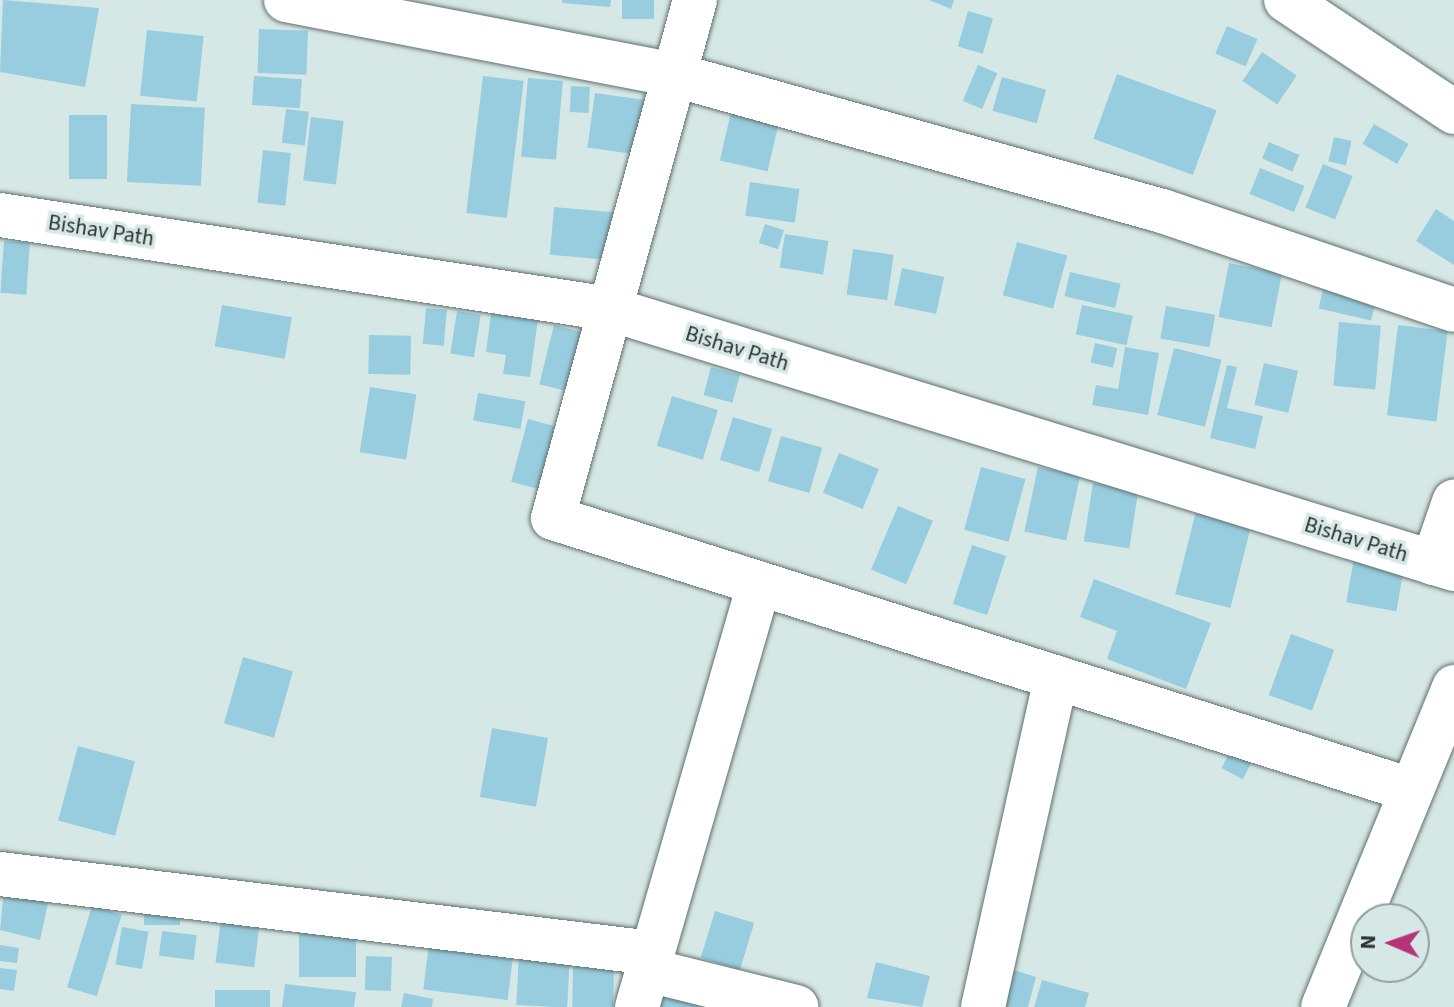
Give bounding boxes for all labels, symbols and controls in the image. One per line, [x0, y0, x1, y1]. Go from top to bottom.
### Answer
street label: Bishav Path [46, 210, 156, 252]
street label: Bishav Path [682, 321, 792, 377]
street label: Bishav Path [1301, 512, 1411, 568]
north arrow [1350, 903, 1430, 983]
text: N [1352, 934, 1384, 950]

